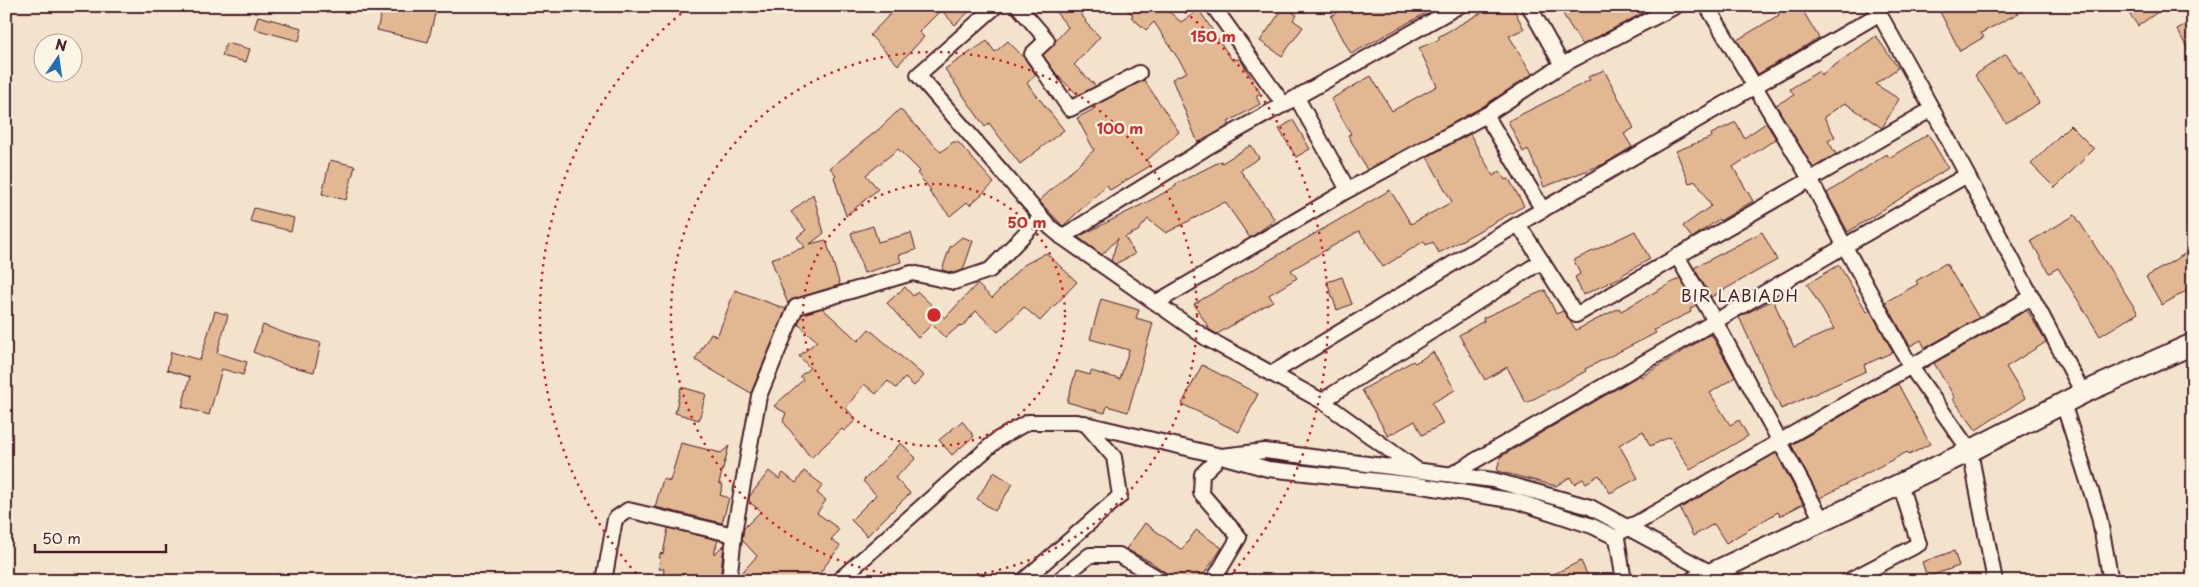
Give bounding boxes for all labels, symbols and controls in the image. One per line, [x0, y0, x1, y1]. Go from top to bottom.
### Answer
text: 150 m [1190, 24, 1236, 47]
north arrow [32, 32, 82, 82]
text: N [53, 33, 69, 56]
text: 100 m [1097, 116, 1143, 139]
text: 50 m [1008, 210, 1046, 233]
district label: BIR LABIADH [1681, 283, 1799, 307]
centre of rings [925, 306, 943, 324]
scale bar [35, 522, 166, 554]
text: 50 m [42, 526, 81, 549]

